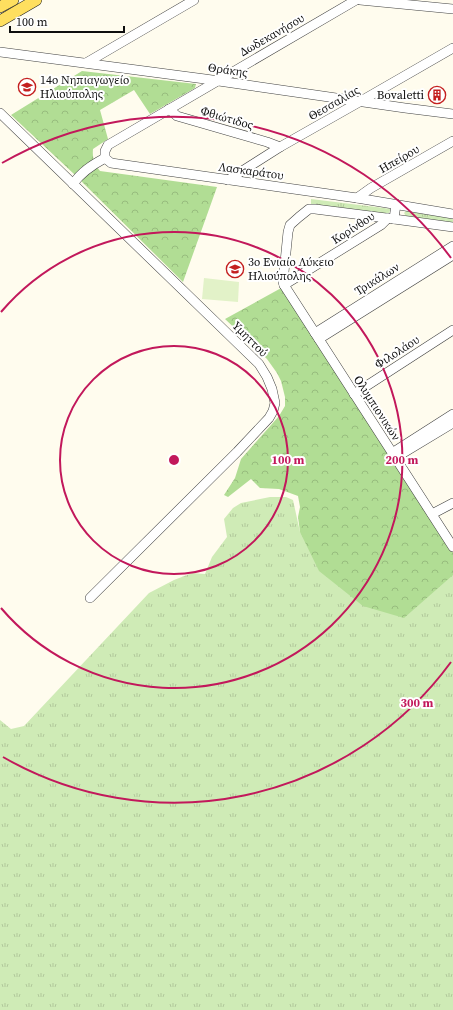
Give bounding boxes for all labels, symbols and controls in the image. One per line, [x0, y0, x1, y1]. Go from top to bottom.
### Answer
scale bar [10, 8, 124, 34]
street label: Δωδεκανήσου [237, 10, 307, 60]
text: 100 m [16, 14, 48, 30]
street label: Θράκης [207, 59, 249, 81]
place label: 14ο Νηπιαγωγείο Ηλιούπολης [40, 72, 129, 102]
school or university icon: 14ο Νηπιαγωγείο Ηλιούπολης [17, 77, 37, 97]
street label: Θεσσαλίας [305, 82, 363, 124]
building icon: Bovaletti [427, 85, 447, 105]
place label: Bovaletti [377, 87, 424, 103]
street label: Φθιώτιδος [199, 103, 256, 133]
street label: Ηπείρου [376, 141, 422, 177]
street label: Λασκαράτου [217, 159, 285, 183]
street label: Κορίνθου [328, 208, 378, 248]
place label: 3ο Ενιαίο Λύκειο Ηλιούπολης [248, 254, 334, 284]
school or university icon: 3ο Ενιαίο Λύκειο Ηλιούπολης [225, 259, 245, 279]
street label: Τρικάλων [352, 259, 403, 299]
street label: Υμηττού [229, 318, 271, 360]
street label: Φιλολάου [372, 332, 422, 372]
street label: Ολυμπιονικών [350, 372, 404, 444]
text: 100 m [272, 452, 305, 468]
text: 200 m [386, 452, 419, 468]
centre of rings [167, 453, 181, 467]
text: 300 m [401, 695, 434, 711]

